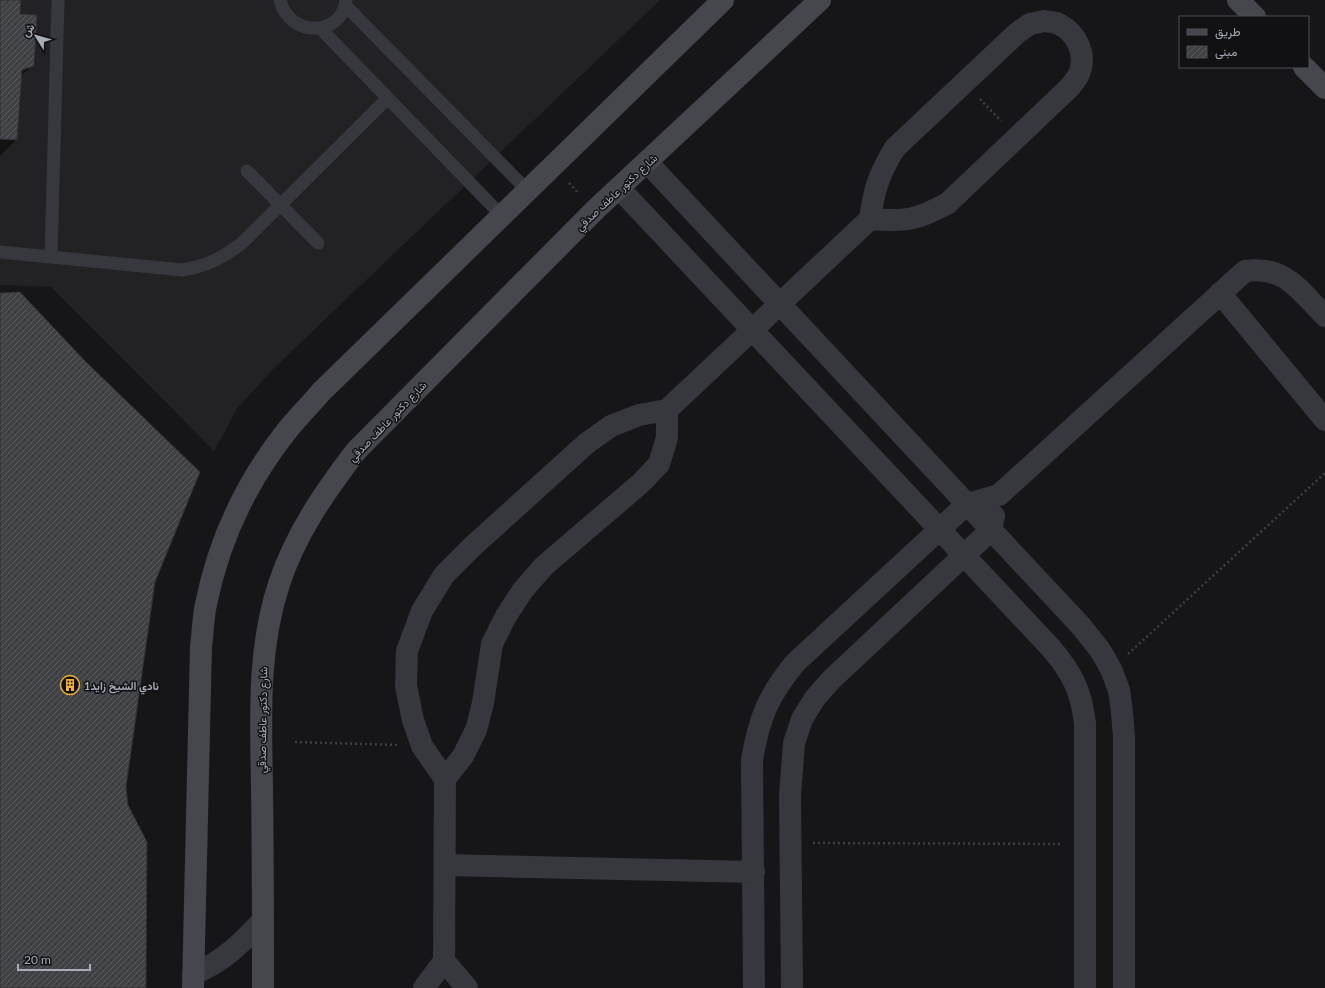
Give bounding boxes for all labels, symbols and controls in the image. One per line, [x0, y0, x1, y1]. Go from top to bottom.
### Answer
north arrow [16, 16, 56, 56]
legend [1179, 16, 1309, 68]
text: ش [18, 20, 38, 39]
text: طريق [1215, 24, 1241, 40]
text: مبنى [1215, 44, 1237, 60]
street label: شارع دكتور عاطف صدقي [573, 151, 662, 236]
street label: شارع دكتور عاطف صدقي [345, 378, 432, 467]
street label: شارع دكتور عاطف صدقي [255, 666, 273, 773]
building icon: نادي الشيخ زايد1 [59, 674, 81, 696]
place label: نادي الشيخ زايد1 [84, 679, 159, 695]
scale bar [18, 946, 90, 972]
text: 20 m [24, 952, 51, 967]

